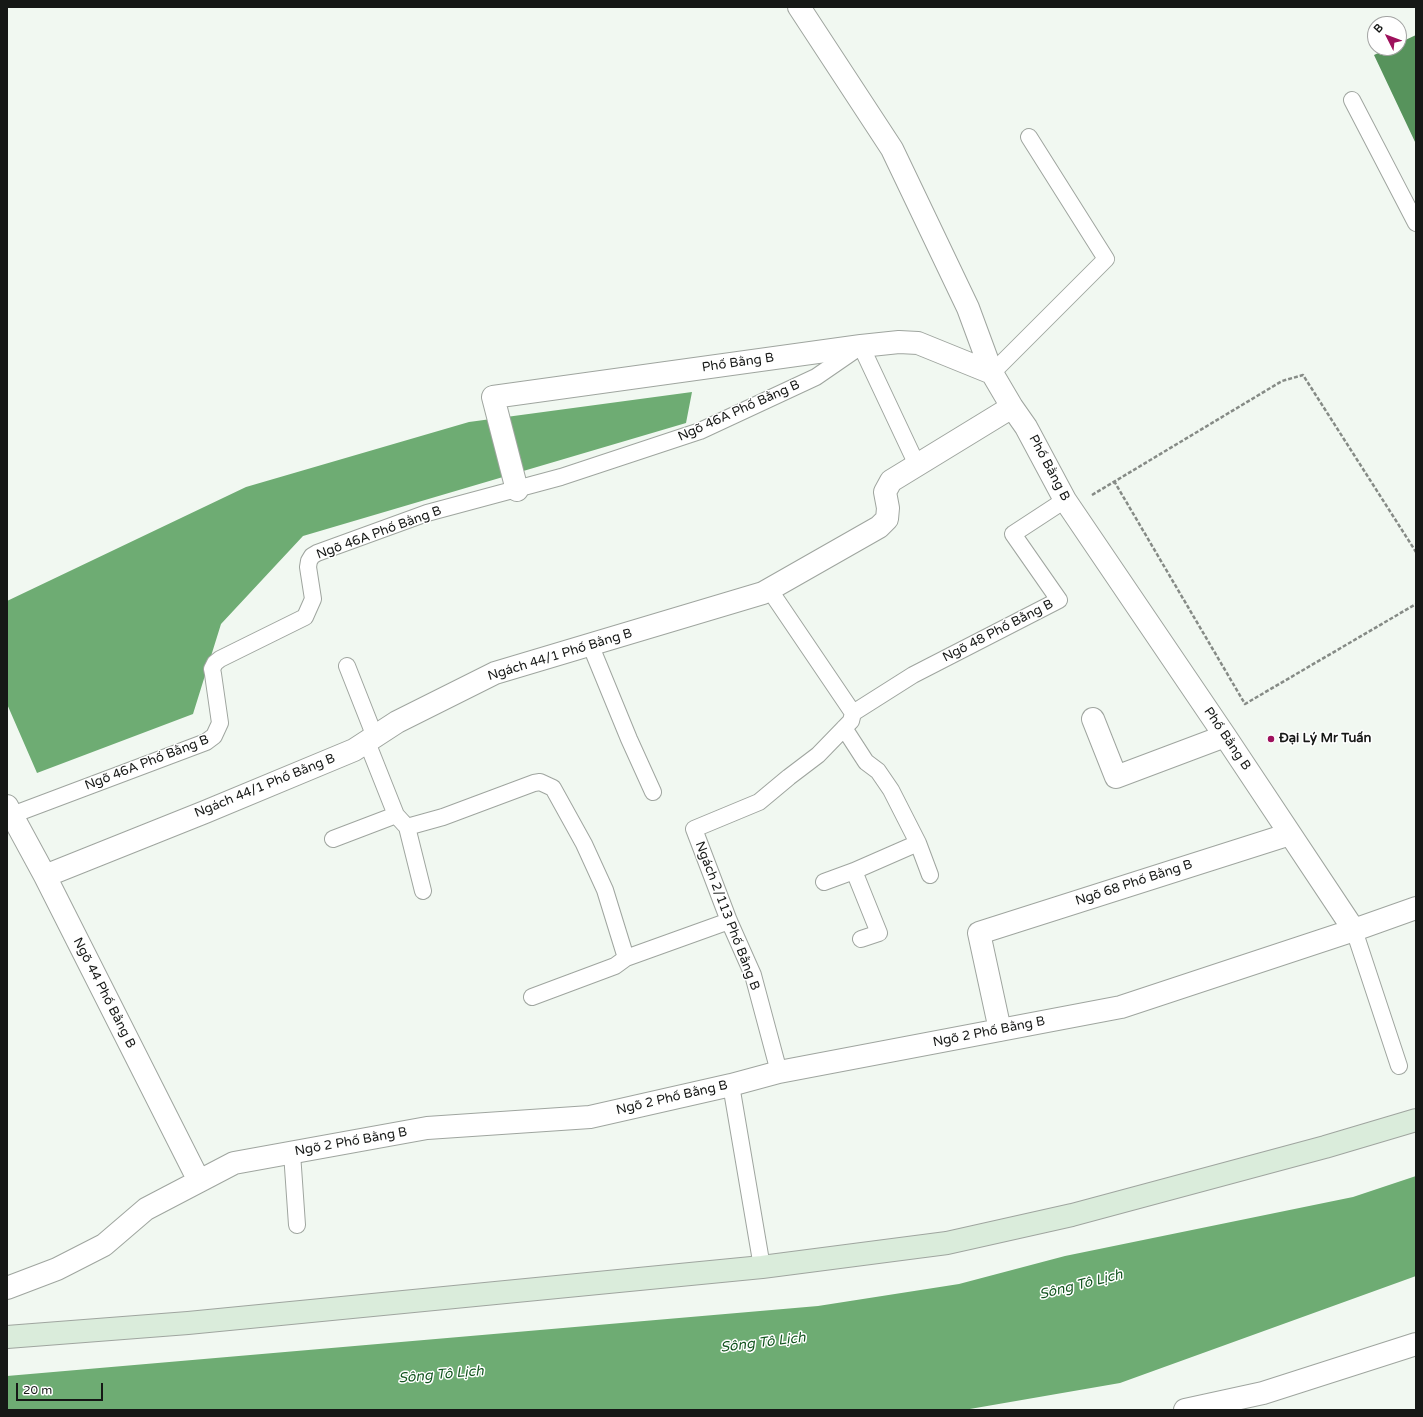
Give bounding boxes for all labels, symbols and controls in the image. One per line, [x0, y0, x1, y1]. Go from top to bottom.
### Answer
north arrow [1367, 16, 1407, 56]
text: B [1371, 21, 1386, 35]
street label: Phố Bằng B [701, 350, 775, 376]
street label: Ngõ 46A Phố Bằng B [676, 377, 802, 445]
street label: Phố Bằng B [1025, 432, 1073, 504]
street label: Ngõ 46A Phố Bằng B [314, 503, 444, 563]
street label: Ngõ 48 Phố Bằng B [940, 596, 1056, 666]
street label: Ngách 44/1 Phố Bằng B [486, 626, 634, 684]
street label: Phố Bằng B [1200, 705, 1254, 773]
place label: Đại Lý Mr Tuấn [1279, 731, 1372, 747]
street label: Ngõ 46A Phố Bằng B [83, 732, 211, 794]
marker: Đại Lý Mr Tuấn [1266, 734, 1276, 744]
street label: Ngách 44/1 Phố Bằng B [192, 751, 338, 821]
street label: Ngách 2/113 Phố Bằng B [691, 839, 763, 993]
street label: Ngõ 68 Phố Bằng B [1074, 857, 1194, 909]
street label: Ngõ 44 Phố Bằng B [69, 935, 139, 1051]
street label: Ngõ 2 Phố Bằng B [932, 1013, 1046, 1051]
street label: Ngõ 2 Phố Bằng B [615, 1078, 729, 1118]
street label: Ngõ 2 Phố Bằng B [294, 1124, 408, 1160]
water label: Sông Tô Lịch [1038, 1267, 1124, 1303]
water label: Sông Tô Lịch [720, 1329, 806, 1357]
water label: Sông Tô Lịch [398, 1363, 484, 1387]
scale bar [18, 1375, 105, 1401]
text: 20 m [23, 1383, 52, 1397]

